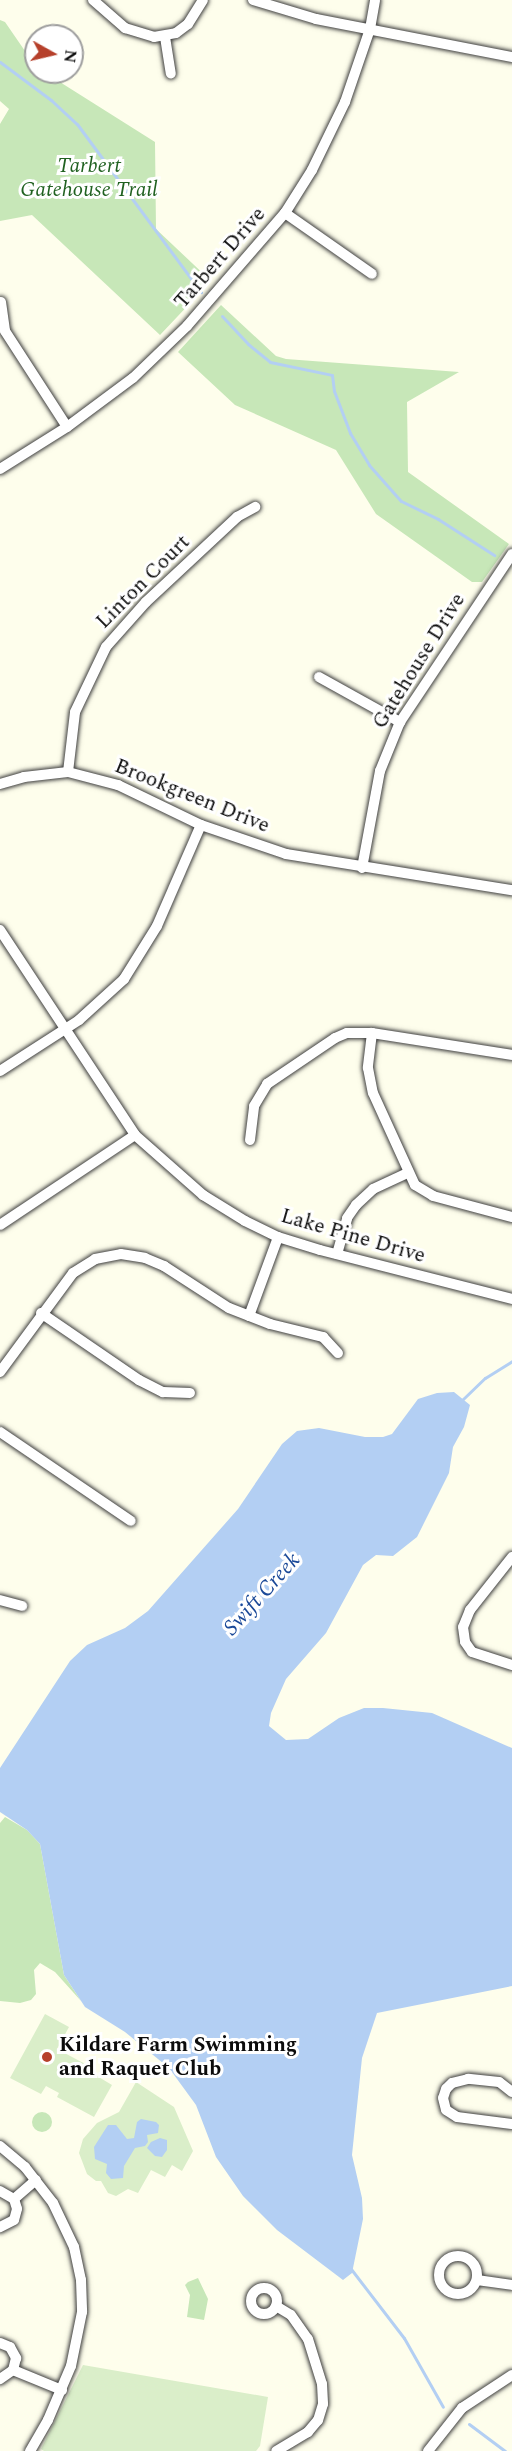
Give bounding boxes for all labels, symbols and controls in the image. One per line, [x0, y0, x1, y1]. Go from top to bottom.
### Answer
north arrow [24, 24, 84, 84]
text: N [57, 48, 83, 64]
park label: Tarbert Gatehouse Trail [20, 153, 158, 203]
street label: Tarbert Drive [169, 202, 271, 314]
street label: Linton Court [91, 530, 195, 634]
street label: Gatehouse Drive [367, 588, 471, 734]
street label: Brookgreen Drive [111, 753, 273, 839]
street label: Lake Pine Drive [278, 1203, 428, 1269]
water label: Swift Creek [218, 1547, 306, 1641]
place label: Kildare Farm Swimming and Raquet Club [59, 2032, 297, 2082]
marker: Kildare Farm Swimming and Raquet Club [40, 2050, 54, 2064]

